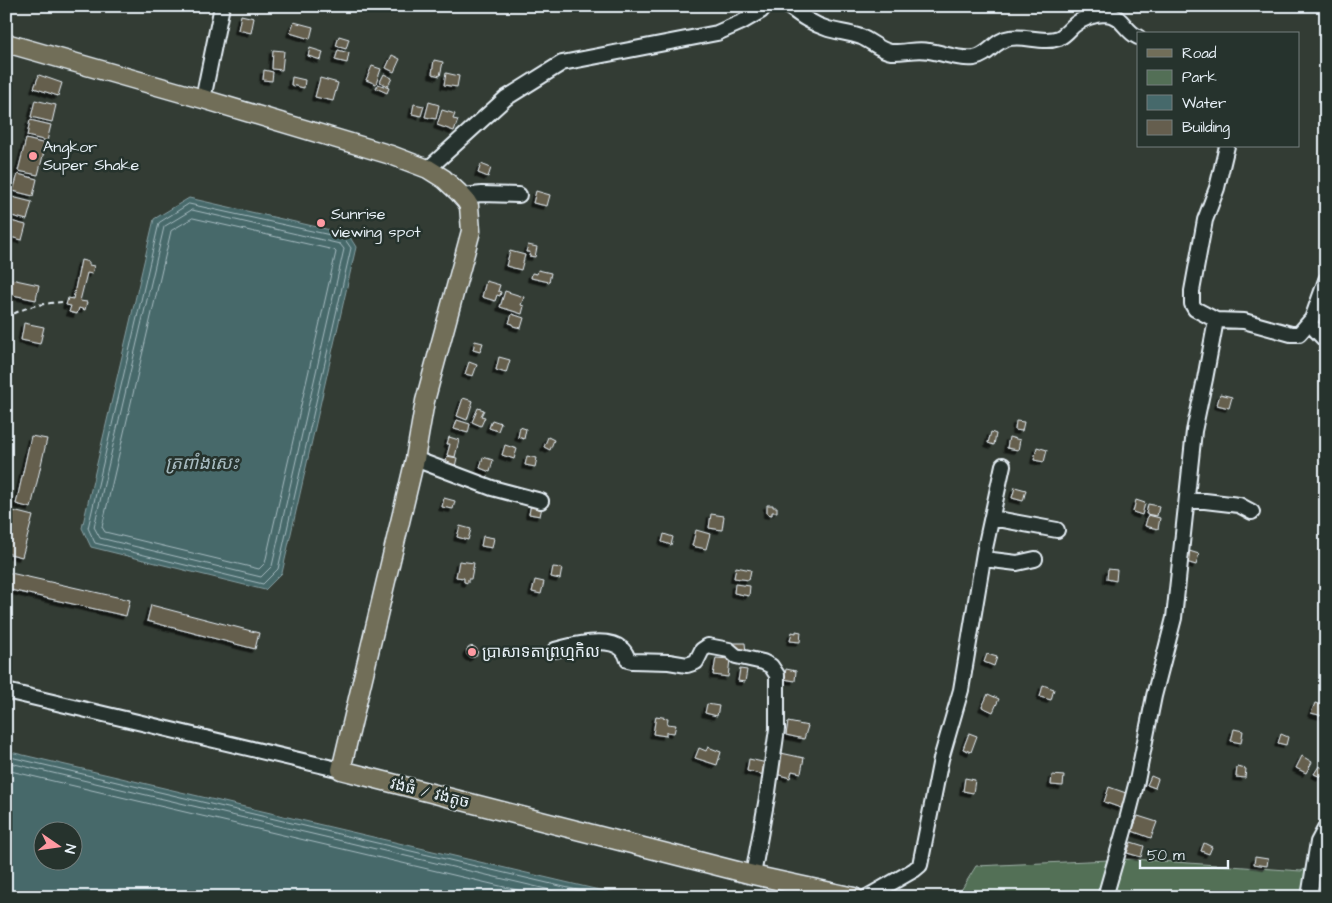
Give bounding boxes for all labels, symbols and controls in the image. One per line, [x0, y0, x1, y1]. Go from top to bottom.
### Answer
legend [1137, 32, 1300, 148]
text: Road [1182, 43, 1217, 64]
text: Park [1182, 67, 1217, 88]
text: Water [1182, 93, 1226, 114]
text: Building [1182, 117, 1230, 139]
place label: Angkor Super Shake [43, 136, 139, 176]
marker: Angkor Super Shake [27, 150, 39, 162]
place label: Sunrise viewing spot [331, 203, 421, 244]
marker: Sunrise viewing spot [315, 217, 327, 229]
water label: ត្រពាំងសេះ [165, 451, 240, 476]
place label: ប្រាសាទតាព្រហ្មកិល [482, 641, 600, 663]
marker: ប្រាសាទតាព្រហ្មកិល [466, 646, 478, 658]
street label: វង់ធំ / វង់តូច [388, 772, 472, 813]
north arrow [32, 820, 82, 870]
scale bar [1140, 838, 1227, 870]
text: N [59, 842, 80, 855]
text: 50 m [1147, 845, 1185, 866]

